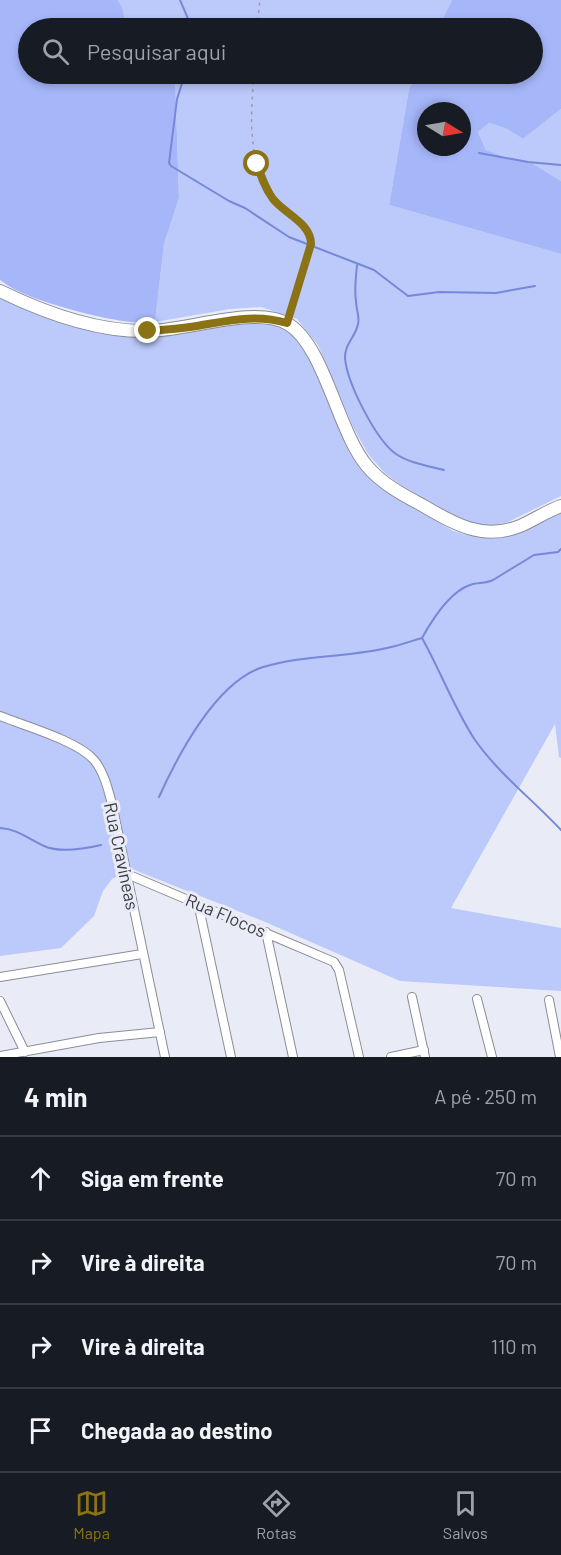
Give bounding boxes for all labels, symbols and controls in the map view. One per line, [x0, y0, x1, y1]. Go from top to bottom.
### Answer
search box [18, 18, 543, 84]
icon: search [39, 35, 72, 68]
text: Pesquisar aqui [87, 38, 226, 64]
north arrow [417, 102, 471, 156]
route start [243, 150, 269, 176]
route end [134, 317, 160, 343]
street label: Rua Cravíneas [100, 800, 144, 912]
street label: Rua Flocos [182, 888, 270, 942]
text: 4 min [24, 1081, 88, 1112]
text: A pé · 250 m [434, 1084, 537, 1108]
icon: ahead [24, 1162, 57, 1195]
text: Siga em frente [81, 1165, 224, 1191]
text: 70 m [496, 1166, 537, 1190]
icon: right [24, 1246, 57, 1279]
text: Vire à direita [81, 1249, 205, 1275]
text: 70 m [496, 1250, 537, 1274]
icon: right [24, 1330, 57, 1363]
text: Vire à direita [81, 1333, 205, 1359]
text: 110 m [491, 1334, 537, 1358]
icon: arrive [24, 1414, 57, 1447]
text: Chegada ao destino [81, 1417, 272, 1443]
tab: Mapa [73, 1487, 110, 1542]
tab: Rotas [256, 1487, 296, 1542]
tab: Salvos [443, 1487, 488, 1542]

